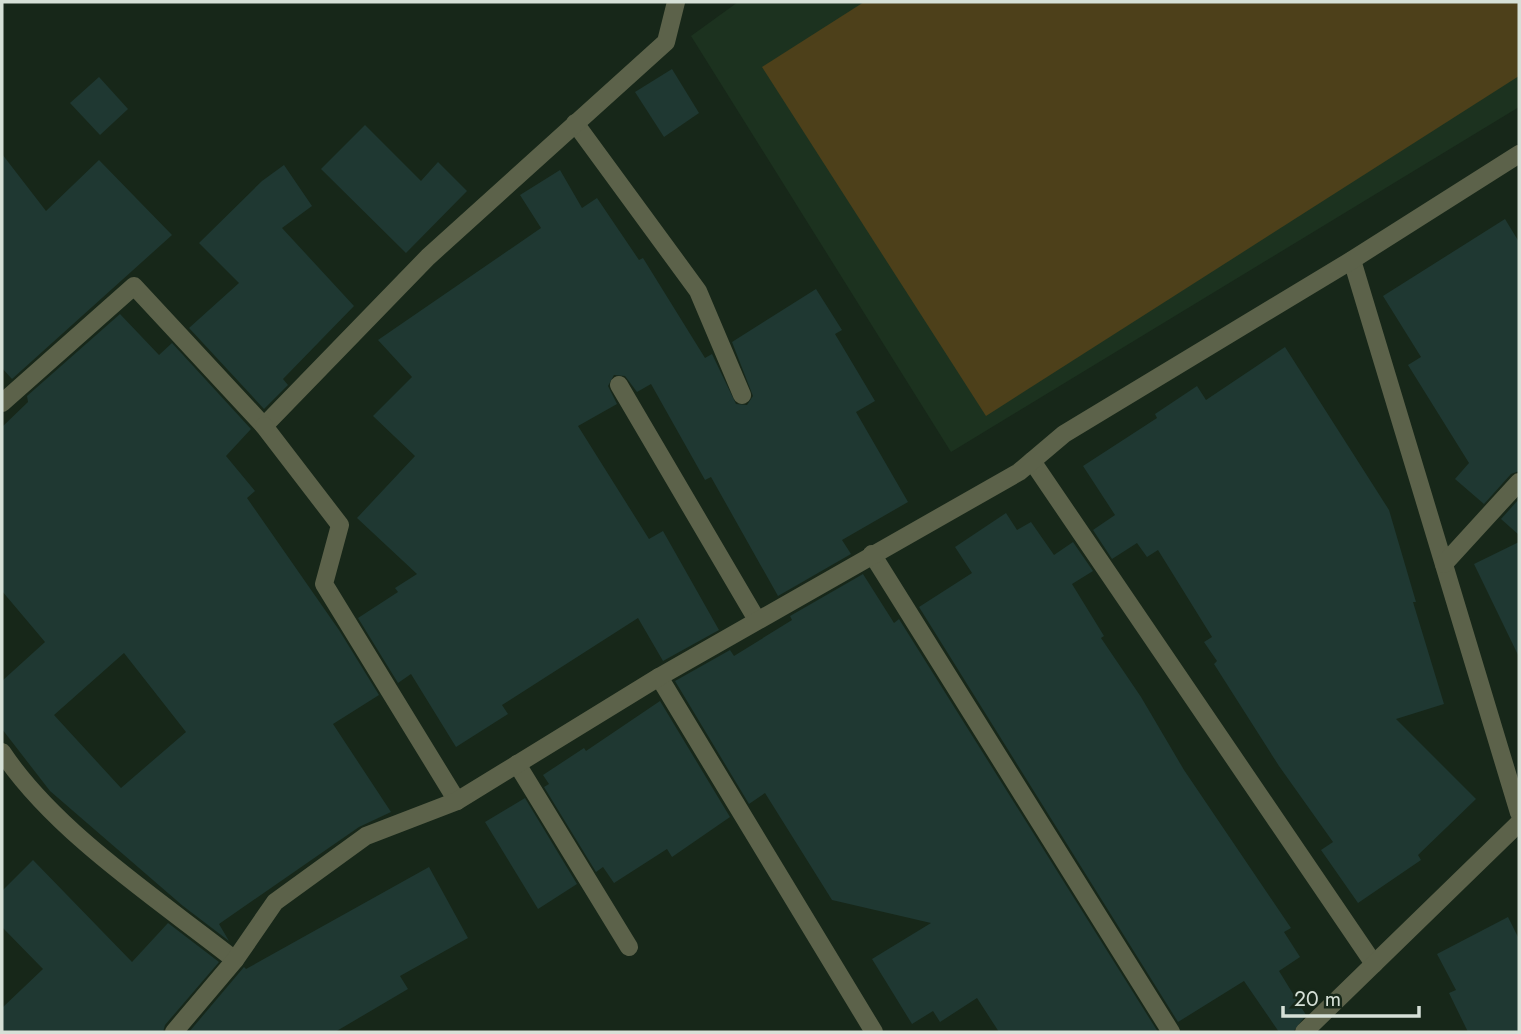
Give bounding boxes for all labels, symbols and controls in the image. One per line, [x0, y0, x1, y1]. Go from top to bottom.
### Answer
scale bar [1283, 974, 1420, 1018]
text: 20 m [1294, 984, 1341, 1014]

